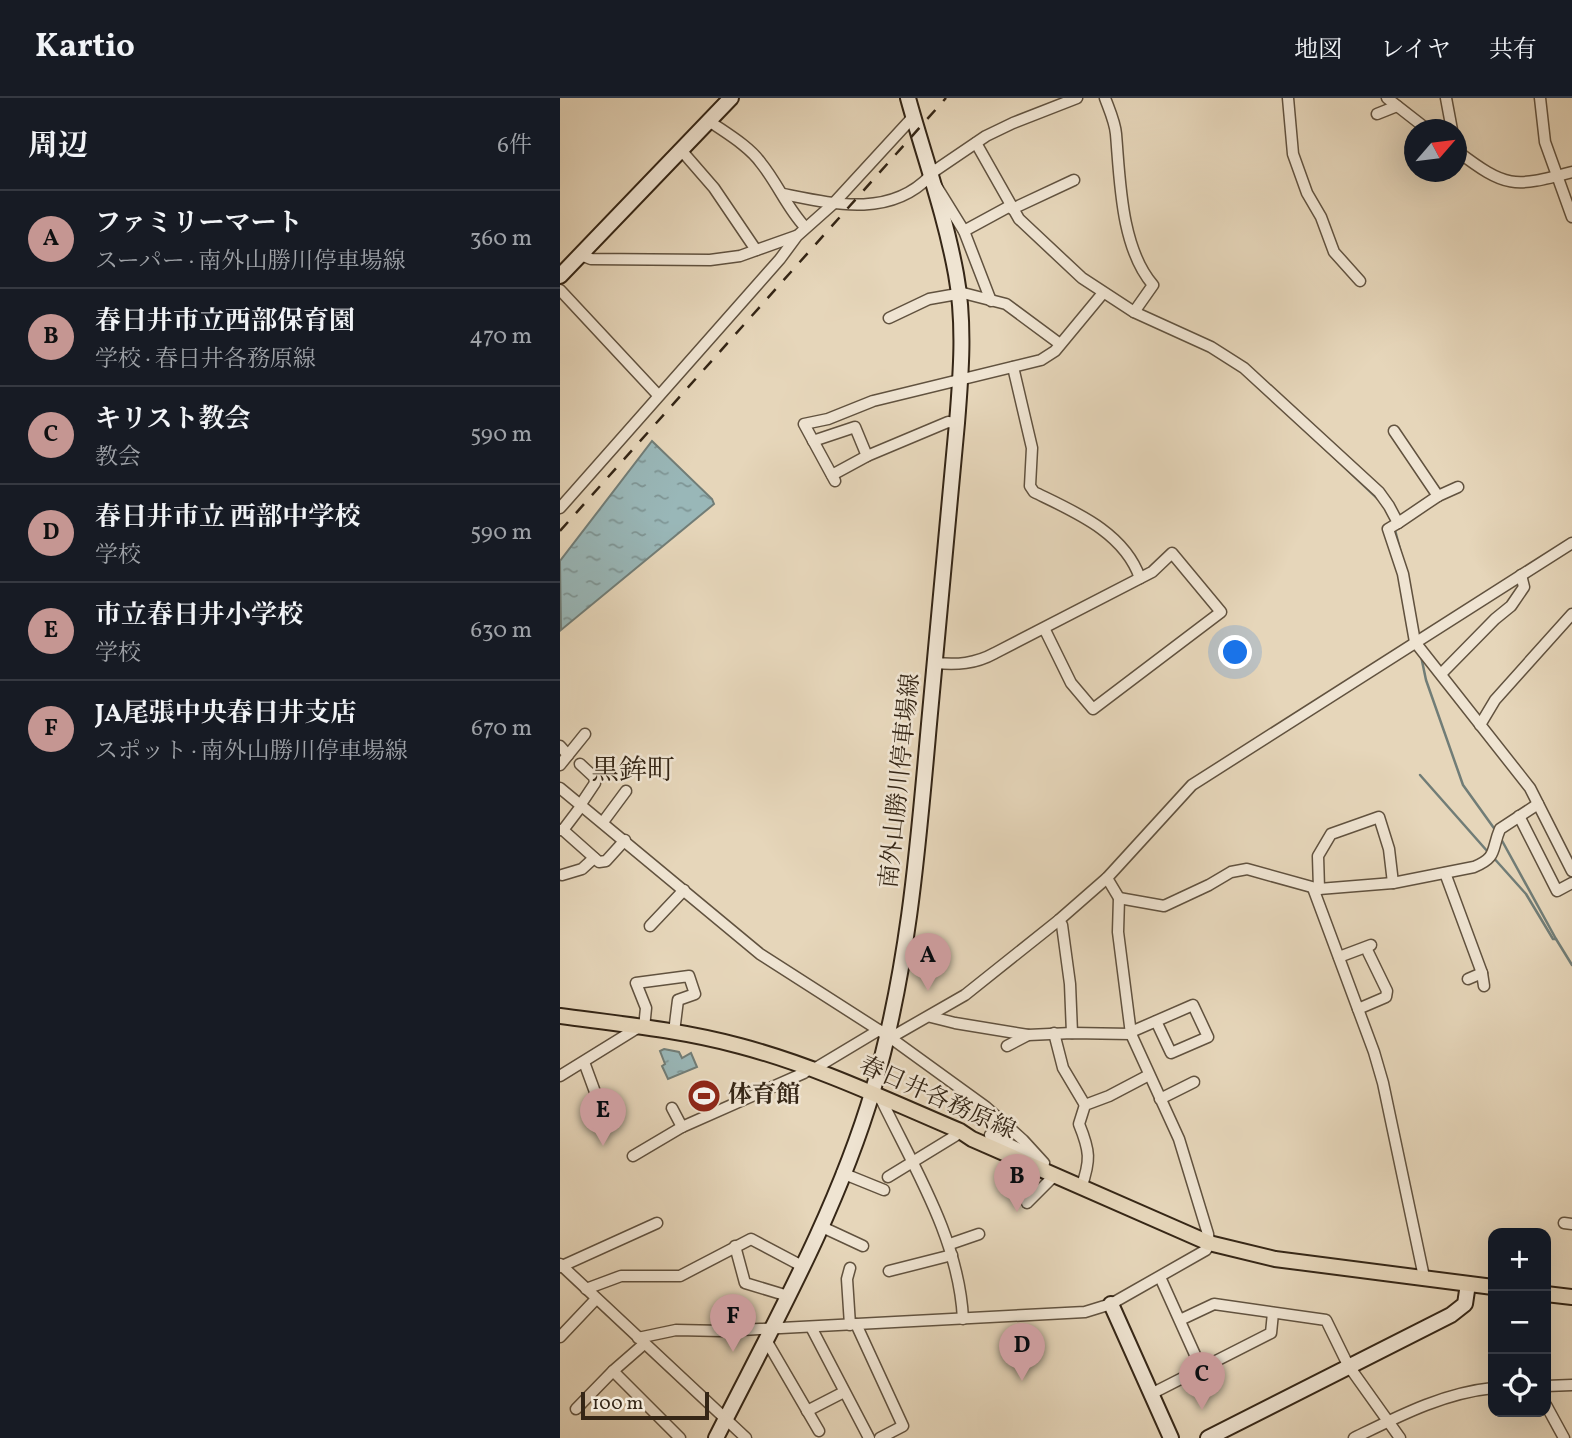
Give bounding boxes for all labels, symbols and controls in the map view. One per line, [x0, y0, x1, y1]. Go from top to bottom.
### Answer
text: Kartio [35, 25, 135, 71]
text: 地図 [1294, 34, 1342, 68]
text: レイヤ [1380, 34, 1451, 68]
text: 共有 [1489, 34, 1537, 68]
north arrow [1404, 119, 1467, 182]
text: 周辺 [28, 126, 88, 168]
text: 6件 [497, 130, 532, 162]
text: ファミリーマート [95, 206, 302, 242]
text: A [43, 223, 59, 255]
text: 360 m [470, 223, 532, 255]
text: スーパー · 南外山勝川停車場線 [95, 246, 405, 278]
text: 春日井市立西部保育園 [95, 304, 355, 340]
text: B [43, 321, 59, 353]
text: 470 m [469, 321, 532, 353]
text: 学校 · 春日井各務原線 [95, 344, 316, 376]
text: キリスト教会 [95, 402, 250, 438]
text: C [44, 419, 58, 451]
text: 590 m [470, 419, 532, 451]
text: 教会 [95, 442, 141, 474]
text: 春日井市立 西部中学校 [95, 500, 360, 536]
text: D [43, 517, 59, 549]
text: 590 m [470, 517, 532, 549]
text: 学校 [95, 540, 141, 572]
text: 市立春日井小学校 [95, 598, 303, 634]
text: E [44, 615, 58, 647]
text: 630 m [471, 615, 532, 647]
your location [1218, 635, 1252, 669]
text: 学校 [95, 638, 141, 670]
street label: 南外山勝川停車場線 [873, 672, 929, 890]
text: JA尾張中央春日井支店 [95, 696, 357, 732]
text: F [44, 713, 58, 745]
text: 670 m [471, 713, 532, 745]
text: スポット · 南外山勝川停車場線 [95, 736, 408, 768]
district label: 黒鉾町 [591, 752, 675, 791]
pin: A [905, 933, 951, 991]
street label: 春日井各務原線 [853, 1049, 1021, 1149]
sports icon: 体育館 [685, 1077, 723, 1115]
place label: 体育館 [728, 1079, 800, 1113]
pin: E [580, 1088, 626, 1146]
pin: B [994, 1154, 1040, 1212]
map controls [1488, 1228, 1551, 1417]
button: + [1488, 1228, 1551, 1291]
button: − [1488, 1291, 1551, 1354]
pin: F [710, 1294, 756, 1352]
pin: D [999, 1323, 1045, 1381]
pin: C [1179, 1352, 1225, 1410]
button: locate [1488, 1354, 1551, 1417]
scale bar [581, 1389, 709, 1421]
text: 100 m [592, 1391, 643, 1417]

